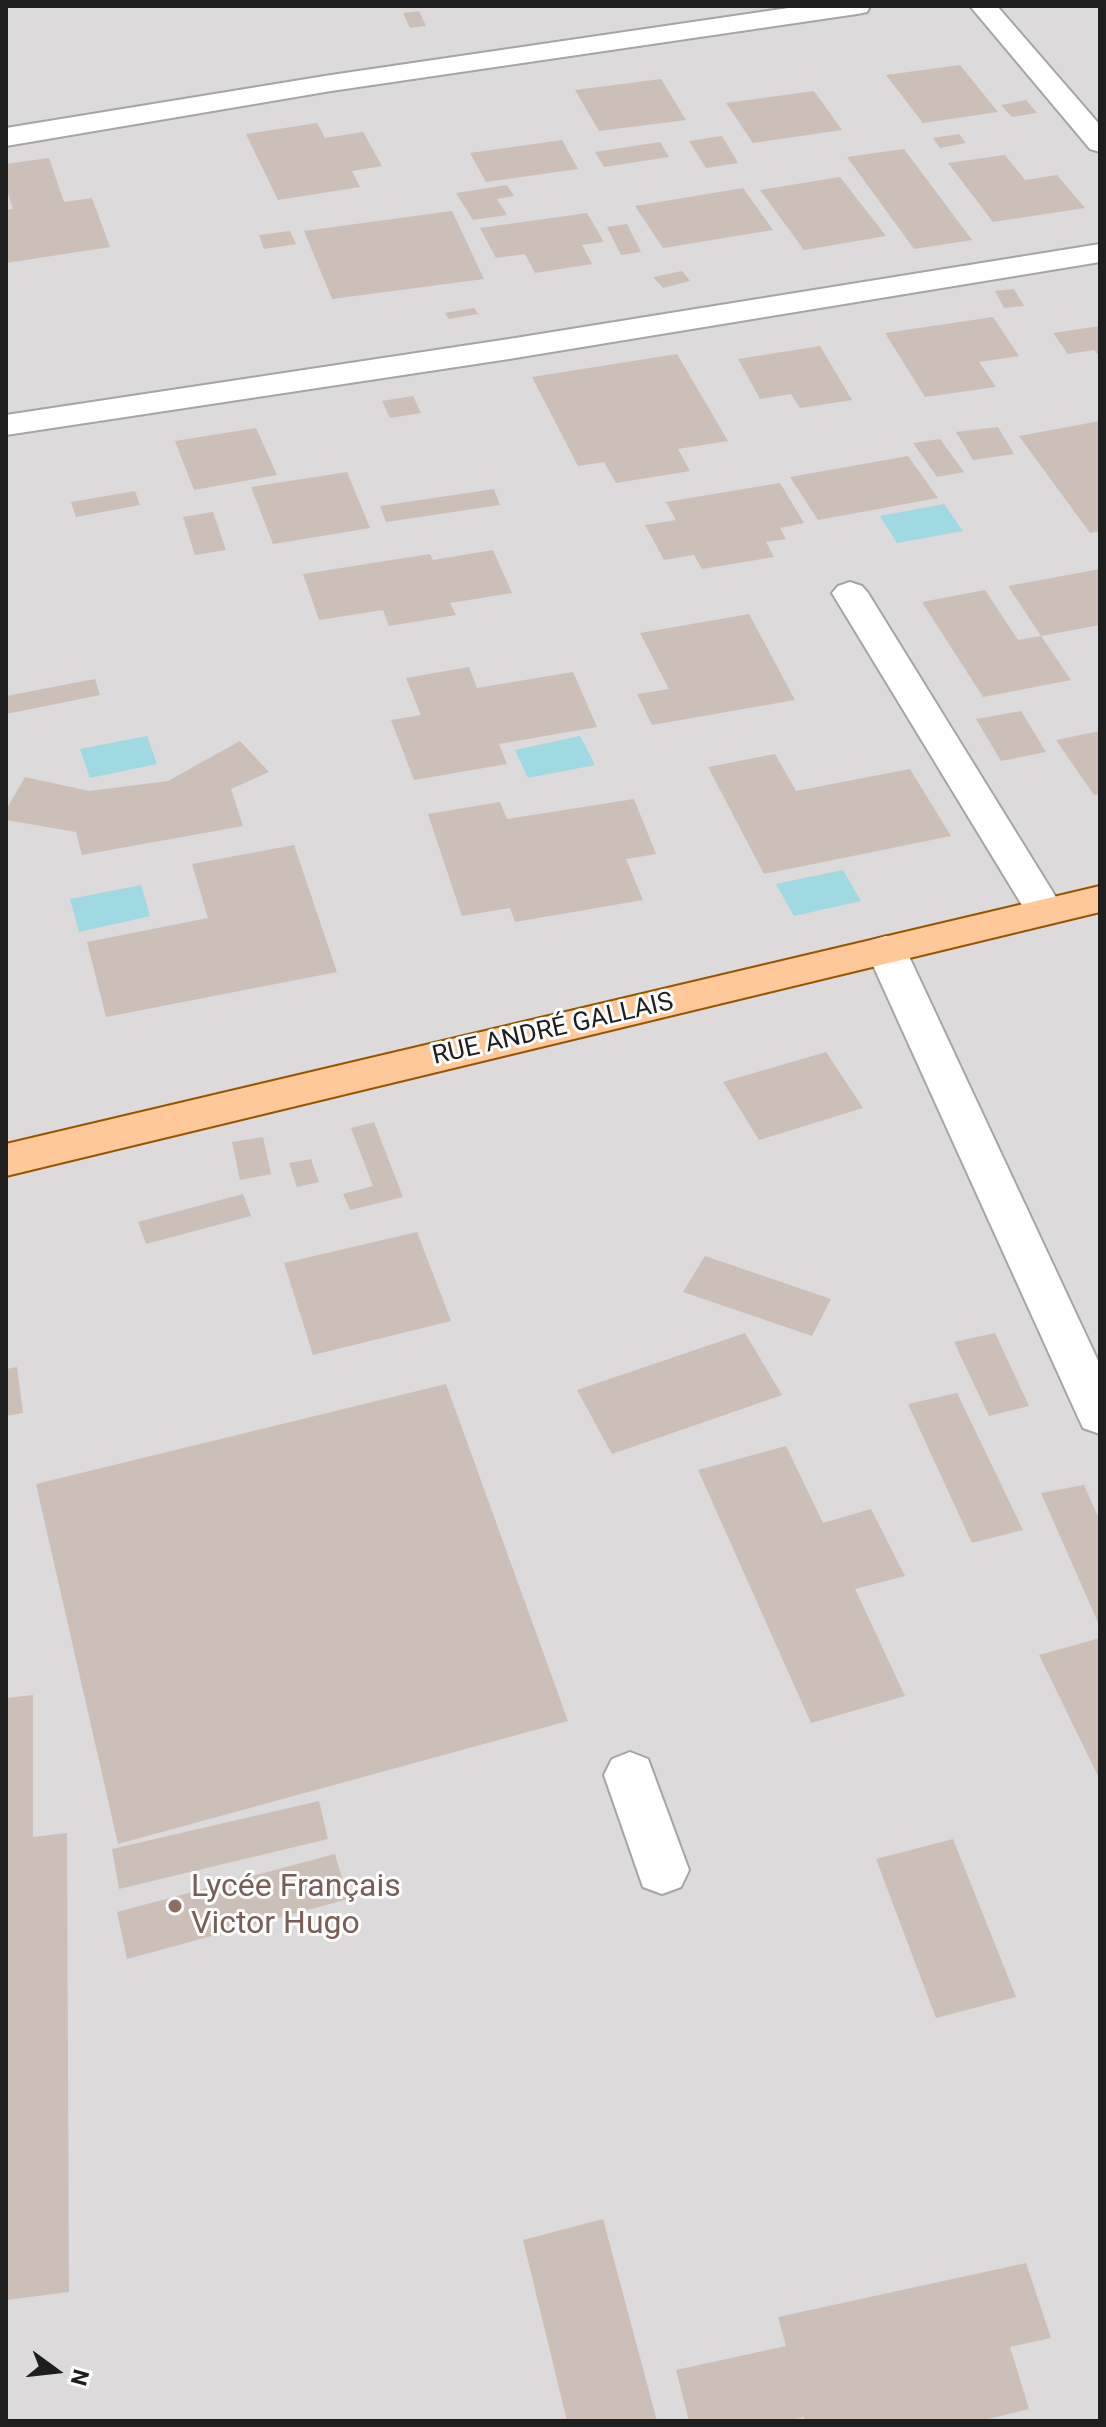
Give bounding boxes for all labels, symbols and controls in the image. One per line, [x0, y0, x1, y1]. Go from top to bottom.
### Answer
street label: RUE ANDRÉ GALLAIS [429, 987, 677, 1073]
place label: Lycée Français Victor Hugo [191, 1869, 401, 1944]
marker: Lycée Français Victor Hugo [166, 1897, 184, 1915]
north arrow [16, 2331, 96, 2411]
text: N [66, 2367, 94, 2388]

